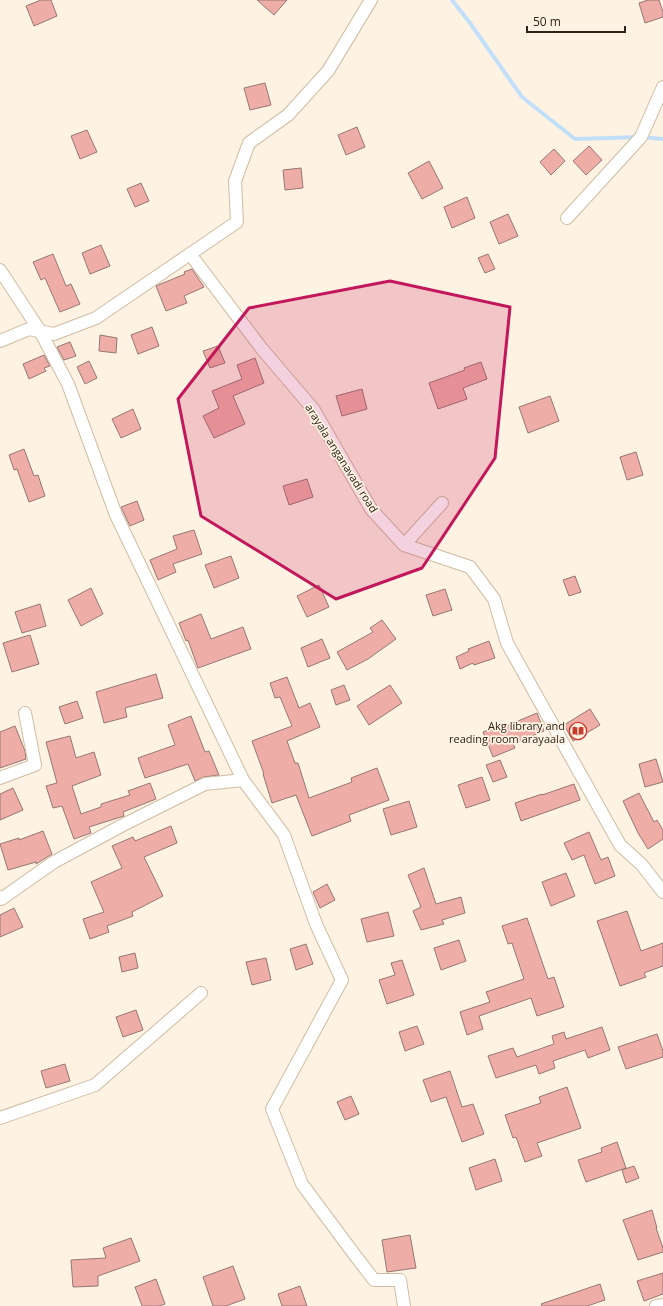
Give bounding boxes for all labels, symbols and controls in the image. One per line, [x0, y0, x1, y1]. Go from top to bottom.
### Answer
scale bar [527, 8, 625, 34]
text: 50 m [533, 13, 561, 30]
street label: arayala anganavadi road [302, 401, 382, 515]
place label: Akg library and reading room arayaala [449, 718, 565, 746]
library icon: Akg library and reading room arayaala [568, 721, 588, 741]

